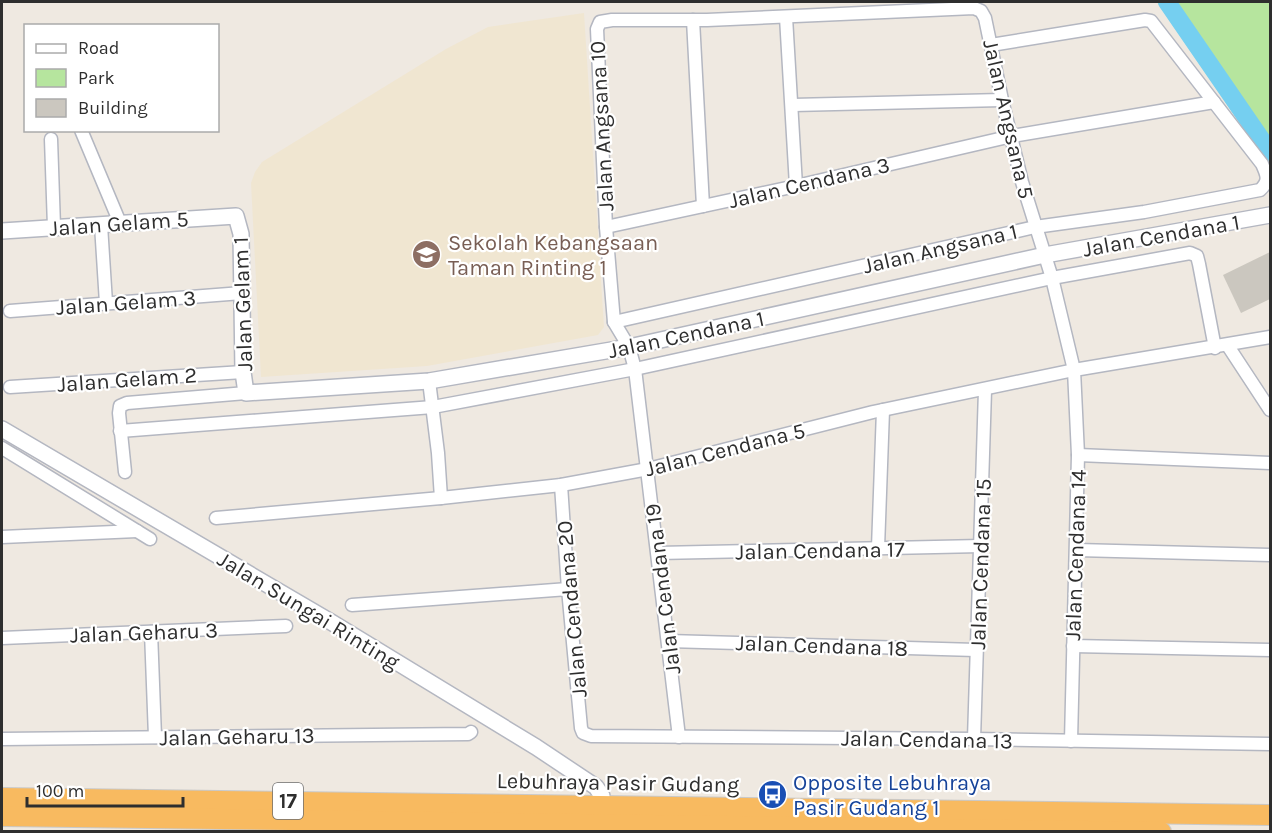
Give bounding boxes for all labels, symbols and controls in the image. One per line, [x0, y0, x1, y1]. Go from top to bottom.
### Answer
legend [24, 24, 219, 132]
text: Road [78, 37, 119, 59]
street label: Jalan Angsana 5 [977, 37, 1039, 201]
street label: Jalan Angsana 10 [585, 40, 619, 212]
text: Park [78, 67, 115, 89]
text: Building [78, 97, 148, 119]
street label: Jalan Cendana 3 [726, 152, 892, 214]
street label: Jalan Gelam 5 [48, 206, 190, 242]
street label: Jalan Cendana 1 [1081, 209, 1242, 263]
street label: Jalan Angsana 1 [860, 219, 1020, 279]
place label: Sekolah Kebangsaan Taman Rinting 1 [448, 230, 658, 281]
street label: Jalan Gelam 1 [228, 236, 258, 372]
school or university icon: Sekolah Kebangsaan Taman Rinting 1 [411, 239, 443, 271]
street label: Jalan Gelam 3 [55, 285, 197, 321]
street label: Jalan Cendana 1 [606, 306, 767, 364]
street label: Jalan Gelam 2 [56, 362, 198, 398]
street label: Jalan Cendana 5 [643, 418, 808, 482]
street label: Jalan Cendana 14 [1060, 469, 1092, 641]
street label: Jalan Cendana 15 [965, 478, 997, 650]
street label: Jalan Cendana 19 [640, 502, 686, 676]
street label: Jalan Cendana 20 [551, 519, 593, 698]
street label: Jalan Cendana 17 [735, 537, 905, 565]
street label: Jalan Sungai Rinting [213, 546, 405, 676]
street label: Jalan Geharu 3 [70, 617, 218, 649]
street label: Jalan Cendana 18 [735, 630, 909, 662]
street label: Jalan Geharu 13 [159, 723, 315, 751]
street label: Jalan Cendana 13 [841, 726, 1013, 754]
street label: Lebuhraya Pasir Gudang [496, 768, 740, 798]
scale bar [27, 770, 183, 808]
place label: Opposite Lebuhraya Pasir Gudang 1 [793, 770, 991, 821]
bus stop icon: Opposite Lebuhraya Pasir Gudang 1 [756, 779, 788, 811]
text: 100 m [36, 780, 84, 802]
road number: 17 [273, 783, 303, 819]

